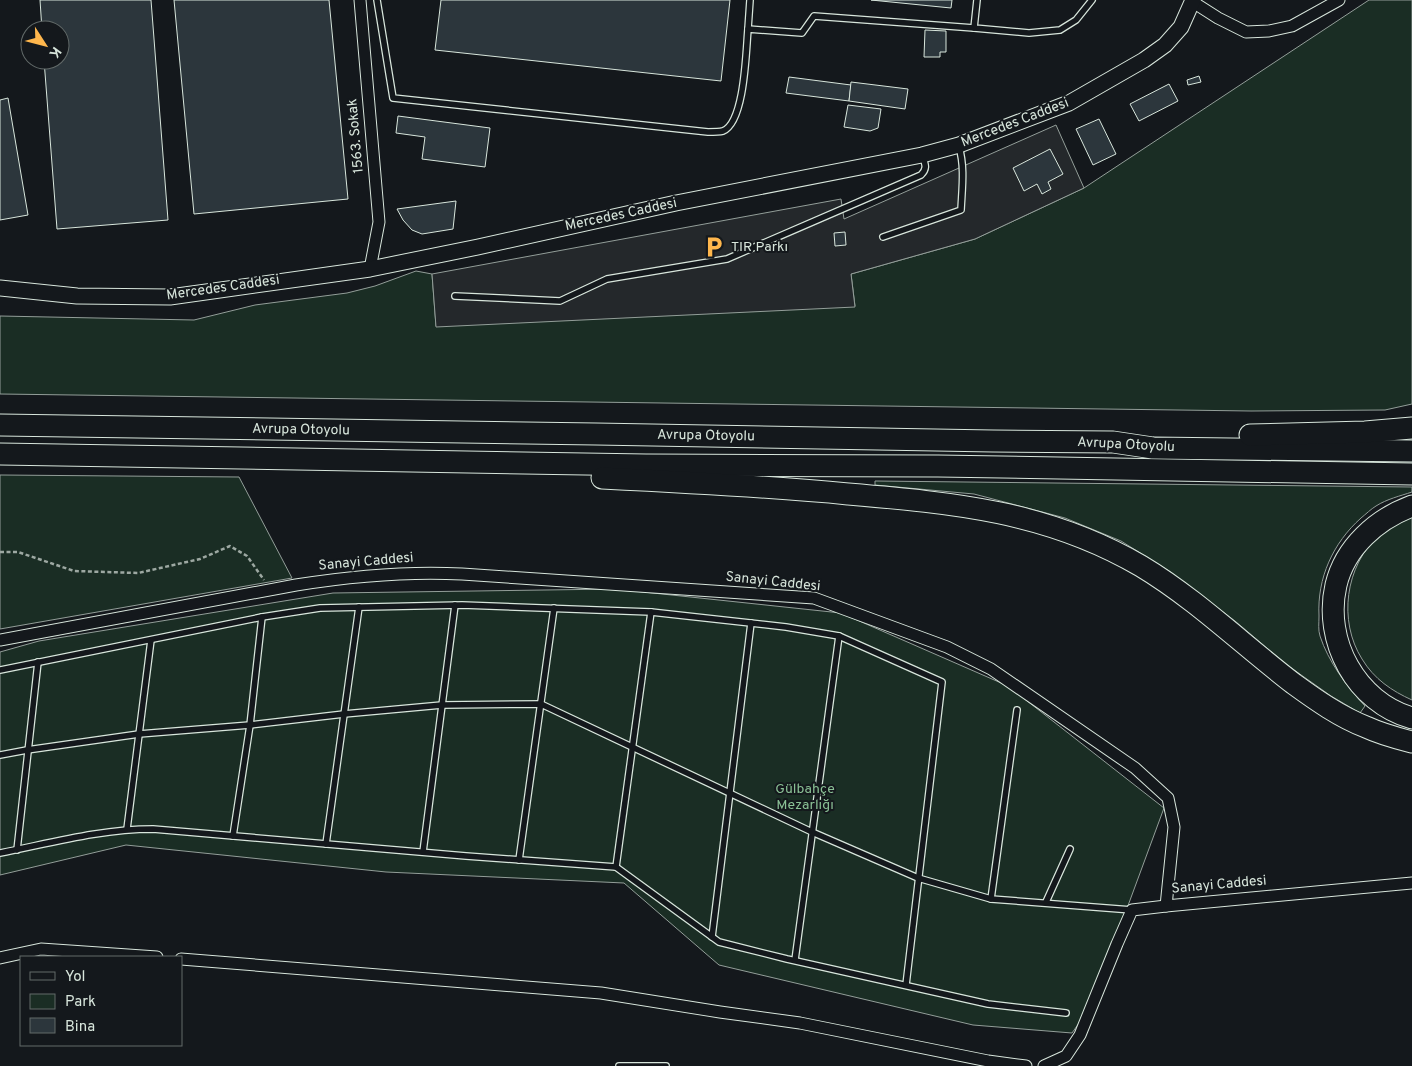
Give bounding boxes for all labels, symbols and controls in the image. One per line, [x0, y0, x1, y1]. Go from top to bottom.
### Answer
north arrow [20, 20, 70, 70]
text: K [44, 43, 64, 61]
street label: Mercedes Caddesi [959, 95, 1071, 151]
street label: 1563. Sokak [344, 98, 368, 174]
street label: Mercedes Caddesi [564, 195, 678, 235]
parking icon: TIR Parkı [701, 234, 727, 260]
place label: TIR Parkı [731, 239, 788, 256]
street label: Mercedes Caddesi [165, 272, 281, 304]
street label: Avrupa Otoyolu [252, 421, 350, 439]
street label: Avrupa Otoyolu [657, 427, 755, 445]
street label: Avrupa Otoyolu [1077, 434, 1175, 456]
street label: Sanayi Caddesi [318, 549, 414, 575]
street label: Sanayi Caddesi [725, 569, 821, 595]
park label: Gülbahçe Mezarlığı [775, 781, 835, 814]
street label: Sanayi Caddesi [1171, 872, 1267, 898]
legend [20, 956, 182, 1046]
text: Yol [65, 968, 86, 987]
text: Park [65, 993, 96, 1012]
text: Bina [65, 1018, 95, 1037]

